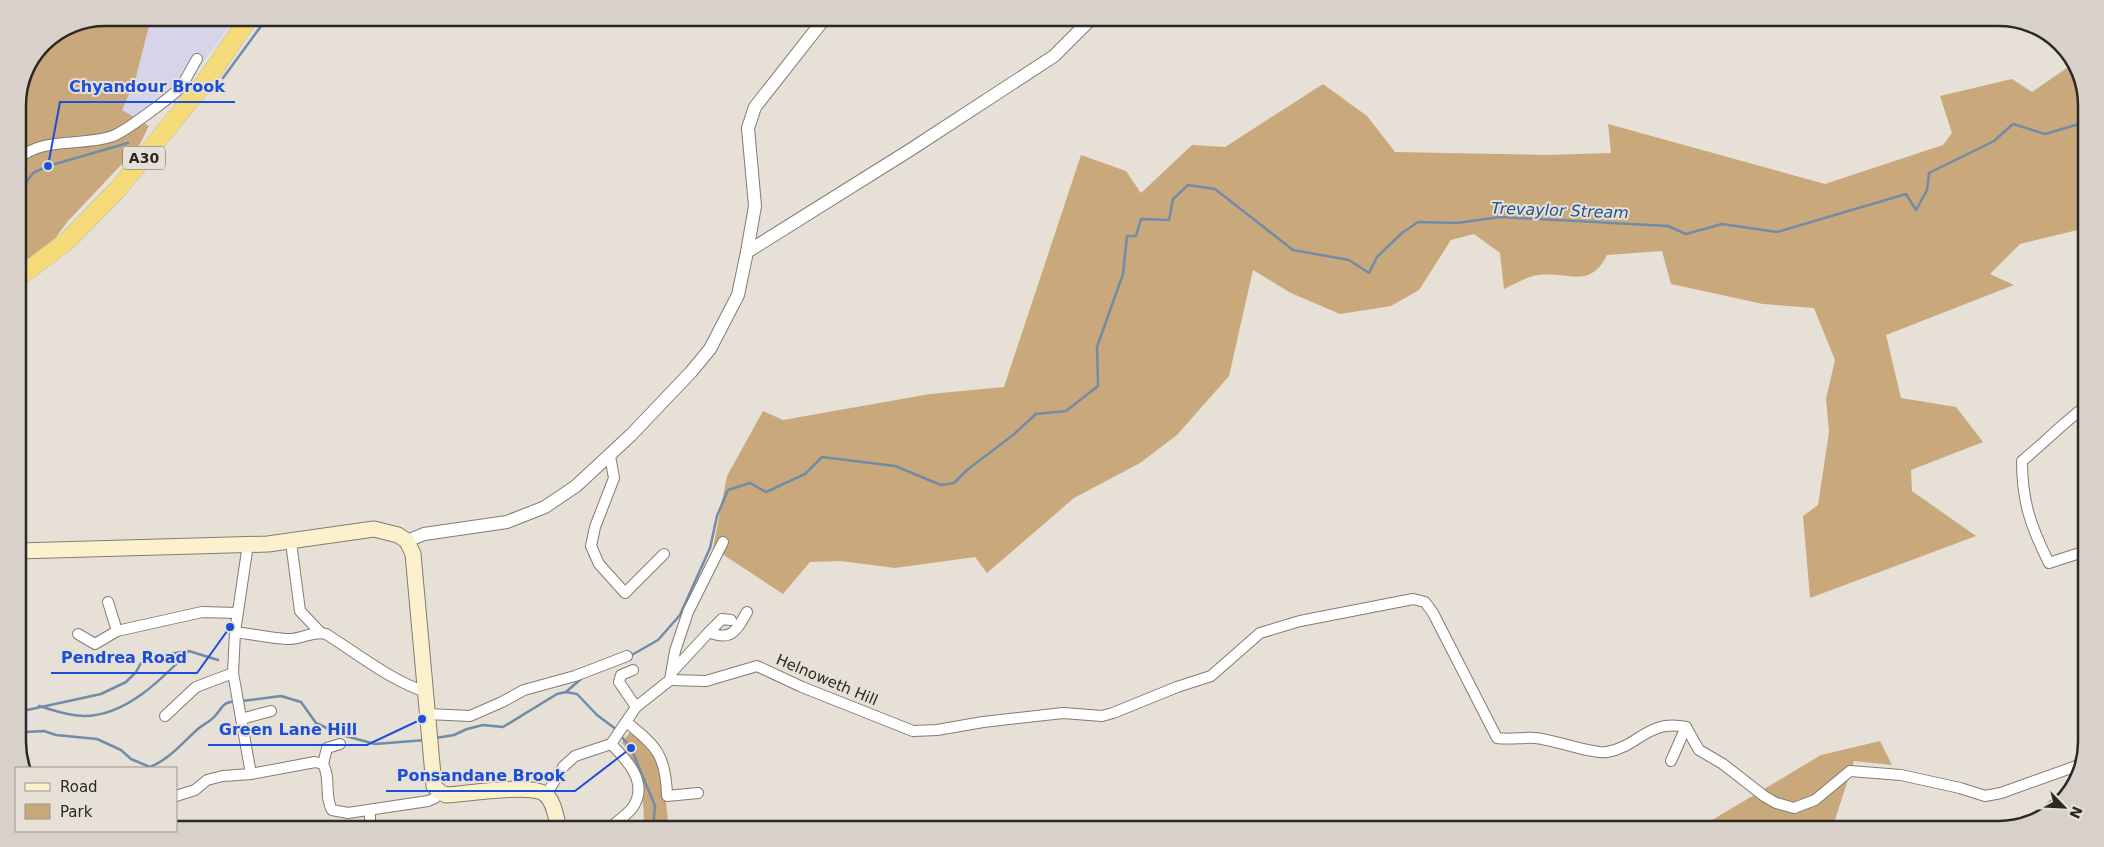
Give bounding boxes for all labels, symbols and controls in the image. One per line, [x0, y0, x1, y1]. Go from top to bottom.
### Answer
callout: Chyandour Brook [60, 71, 235, 102]
text: Chyandour Brook [69, 77, 225, 96]
road number: A30 [123, 146, 165, 170]
water label: Trevaylor Stream [1491, 199, 1629, 222]
callout: Pendrea Road [51, 642, 197, 673]
text: Pendrea Road [61, 648, 187, 667]
street label: Helnoweth Hill [773, 650, 881, 710]
callout: Green Lane Hill [208, 714, 367, 745]
text: Green Lane Hill [219, 720, 357, 739]
callout: Ponsandane Brook [386, 760, 575, 791]
text: Ponsandane Brook [397, 766, 566, 785]
legend [15, 767, 178, 832]
text: Road [60, 778, 98, 796]
north arrow [2039, 782, 2089, 832]
text: Park [60, 803, 93, 821]
text: N [2066, 804, 2086, 821]

